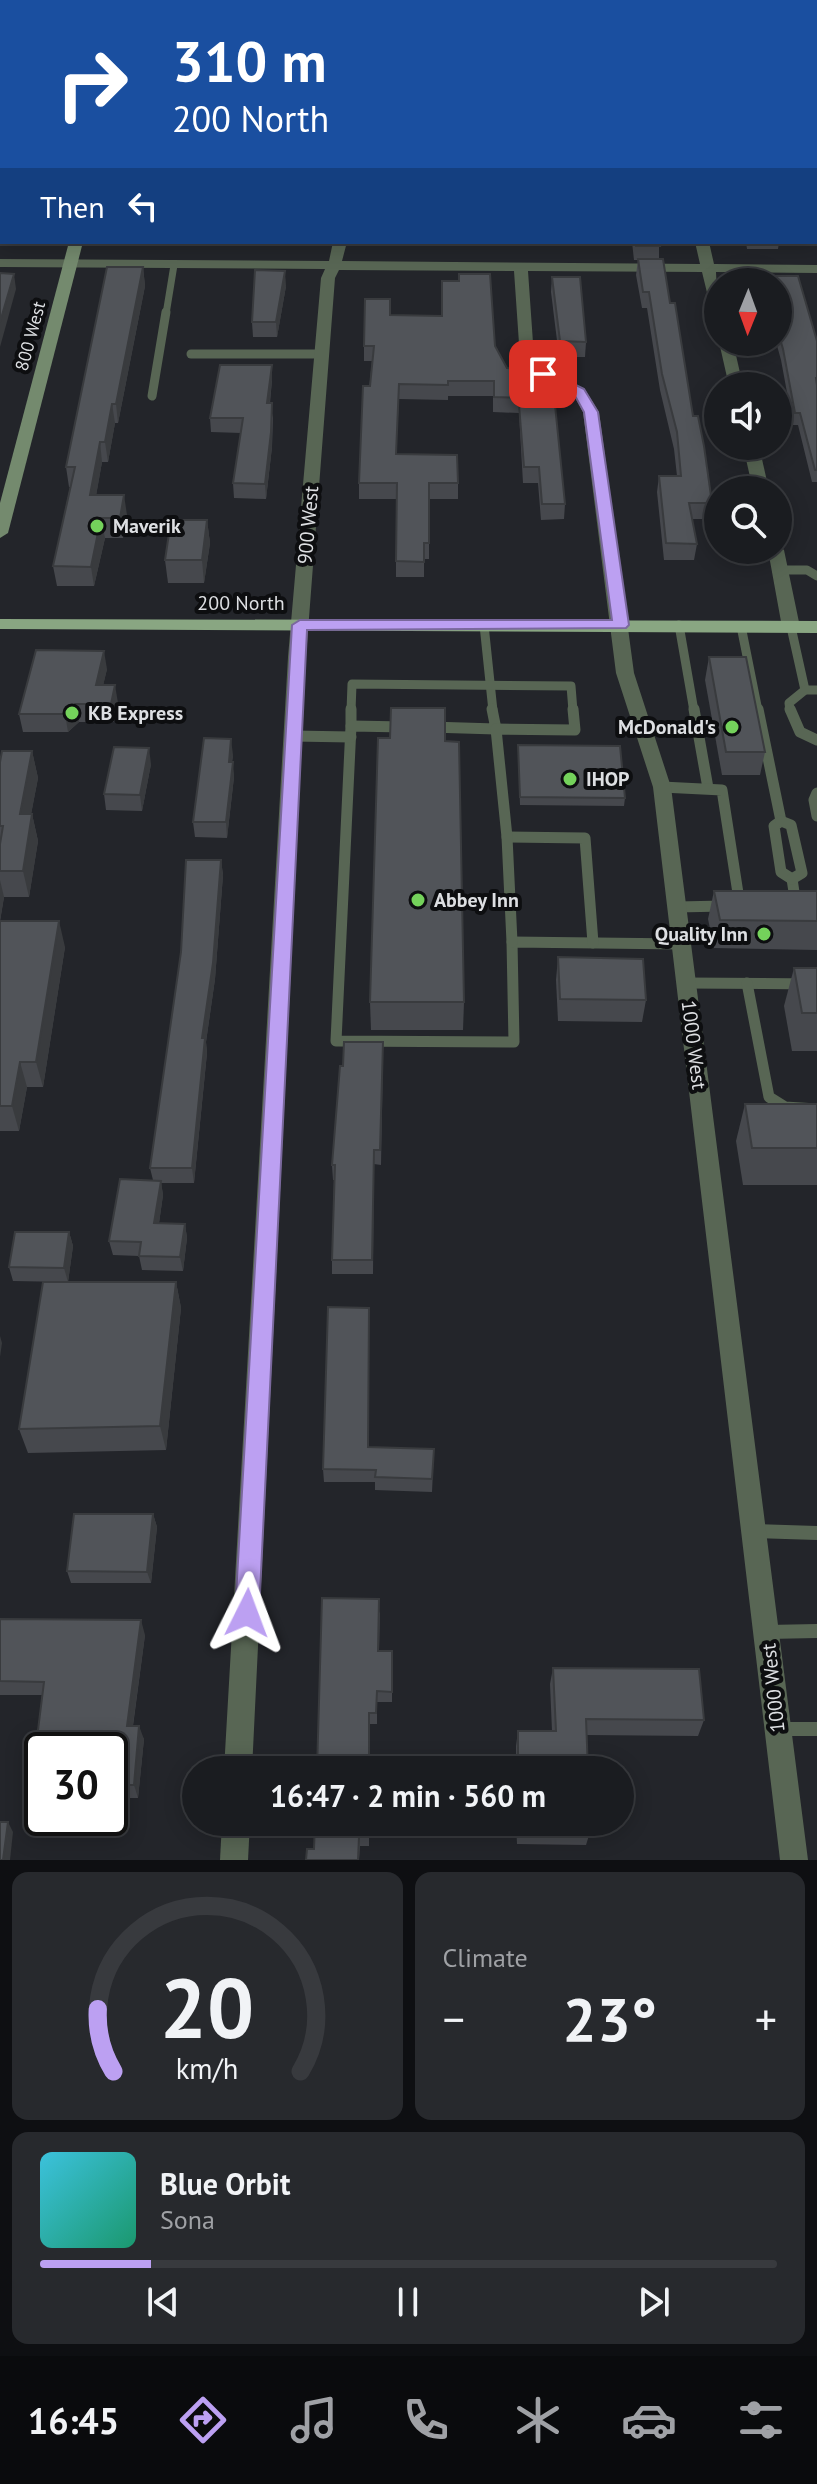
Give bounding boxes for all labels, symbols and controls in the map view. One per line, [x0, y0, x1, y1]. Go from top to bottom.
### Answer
text: 310 m [172, 25, 327, 97]
icon: right [40, 32, 144, 136]
text: 200 North [172, 95, 329, 142]
icon: left [121, 184, 165, 228]
text: Then [40, 187, 105, 226]
north arrow [704, 268, 792, 356]
map controls [704, 268, 792, 564]
street label: 800 West [10, 299, 50, 373]
pin [509, 340, 577, 408]
icon: arrive [521, 352, 565, 396]
button: sound [704, 372, 792, 460]
button: search [704, 476, 792, 564]
street label: 900 West [292, 484, 324, 565]
place label: Maverik [113, 513, 181, 539]
marker: Maverik [88, 517, 106, 535]
street label: 200 North [197, 590, 285, 616]
place label: KB Express [88, 700, 183, 726]
marker: KB Express [63, 704, 81, 722]
place label: McDonald's [618, 714, 716, 740]
marker: McDonald's [723, 718, 741, 736]
place label: IHOP [586, 766, 630, 792]
marker: IHOP [561, 770, 579, 788]
place label: Abbey Inn [434, 887, 519, 913]
marker: Abbey Inn [409, 891, 427, 909]
place label: Quality Inn [655, 921, 748, 947]
marker: Quality Inn [755, 925, 773, 943]
street label: 1000 West [676, 999, 712, 1091]
position arrow [205, 1571, 289, 1655]
street label: 1000 West [755, 1642, 791, 1734]
speed limit sign: 30 [24, 1732, 128, 1836]
text: 16:47 · 2 min · 560 m [270, 1776, 546, 1815]
text: Climate [443, 1941, 528, 1974]
text: 20 [160, 1953, 254, 2061]
text: 23° [563, 1980, 657, 2058]
text: − [443, 1990, 465, 2047]
text: + [755, 1990, 777, 2047]
text: km/h [176, 2050, 239, 2087]
text: Blue Orbit [160, 2164, 290, 2203]
text: Sona [160, 2203, 215, 2236]
icon: previous [141, 2280, 185, 2324]
icon: pause [386, 2280, 430, 2324]
icon: next [632, 2280, 676, 2324]
icon: directions [175, 2392, 231, 2448]
icon: music [286, 2392, 342, 2448]
icon: phone [398, 2392, 454, 2448]
icon: climate [510, 2392, 566, 2448]
icon: car [621, 2392, 677, 2448]
icon: filters [733, 2392, 789, 2448]
text: 16:45 [28, 2397, 119, 2444]

